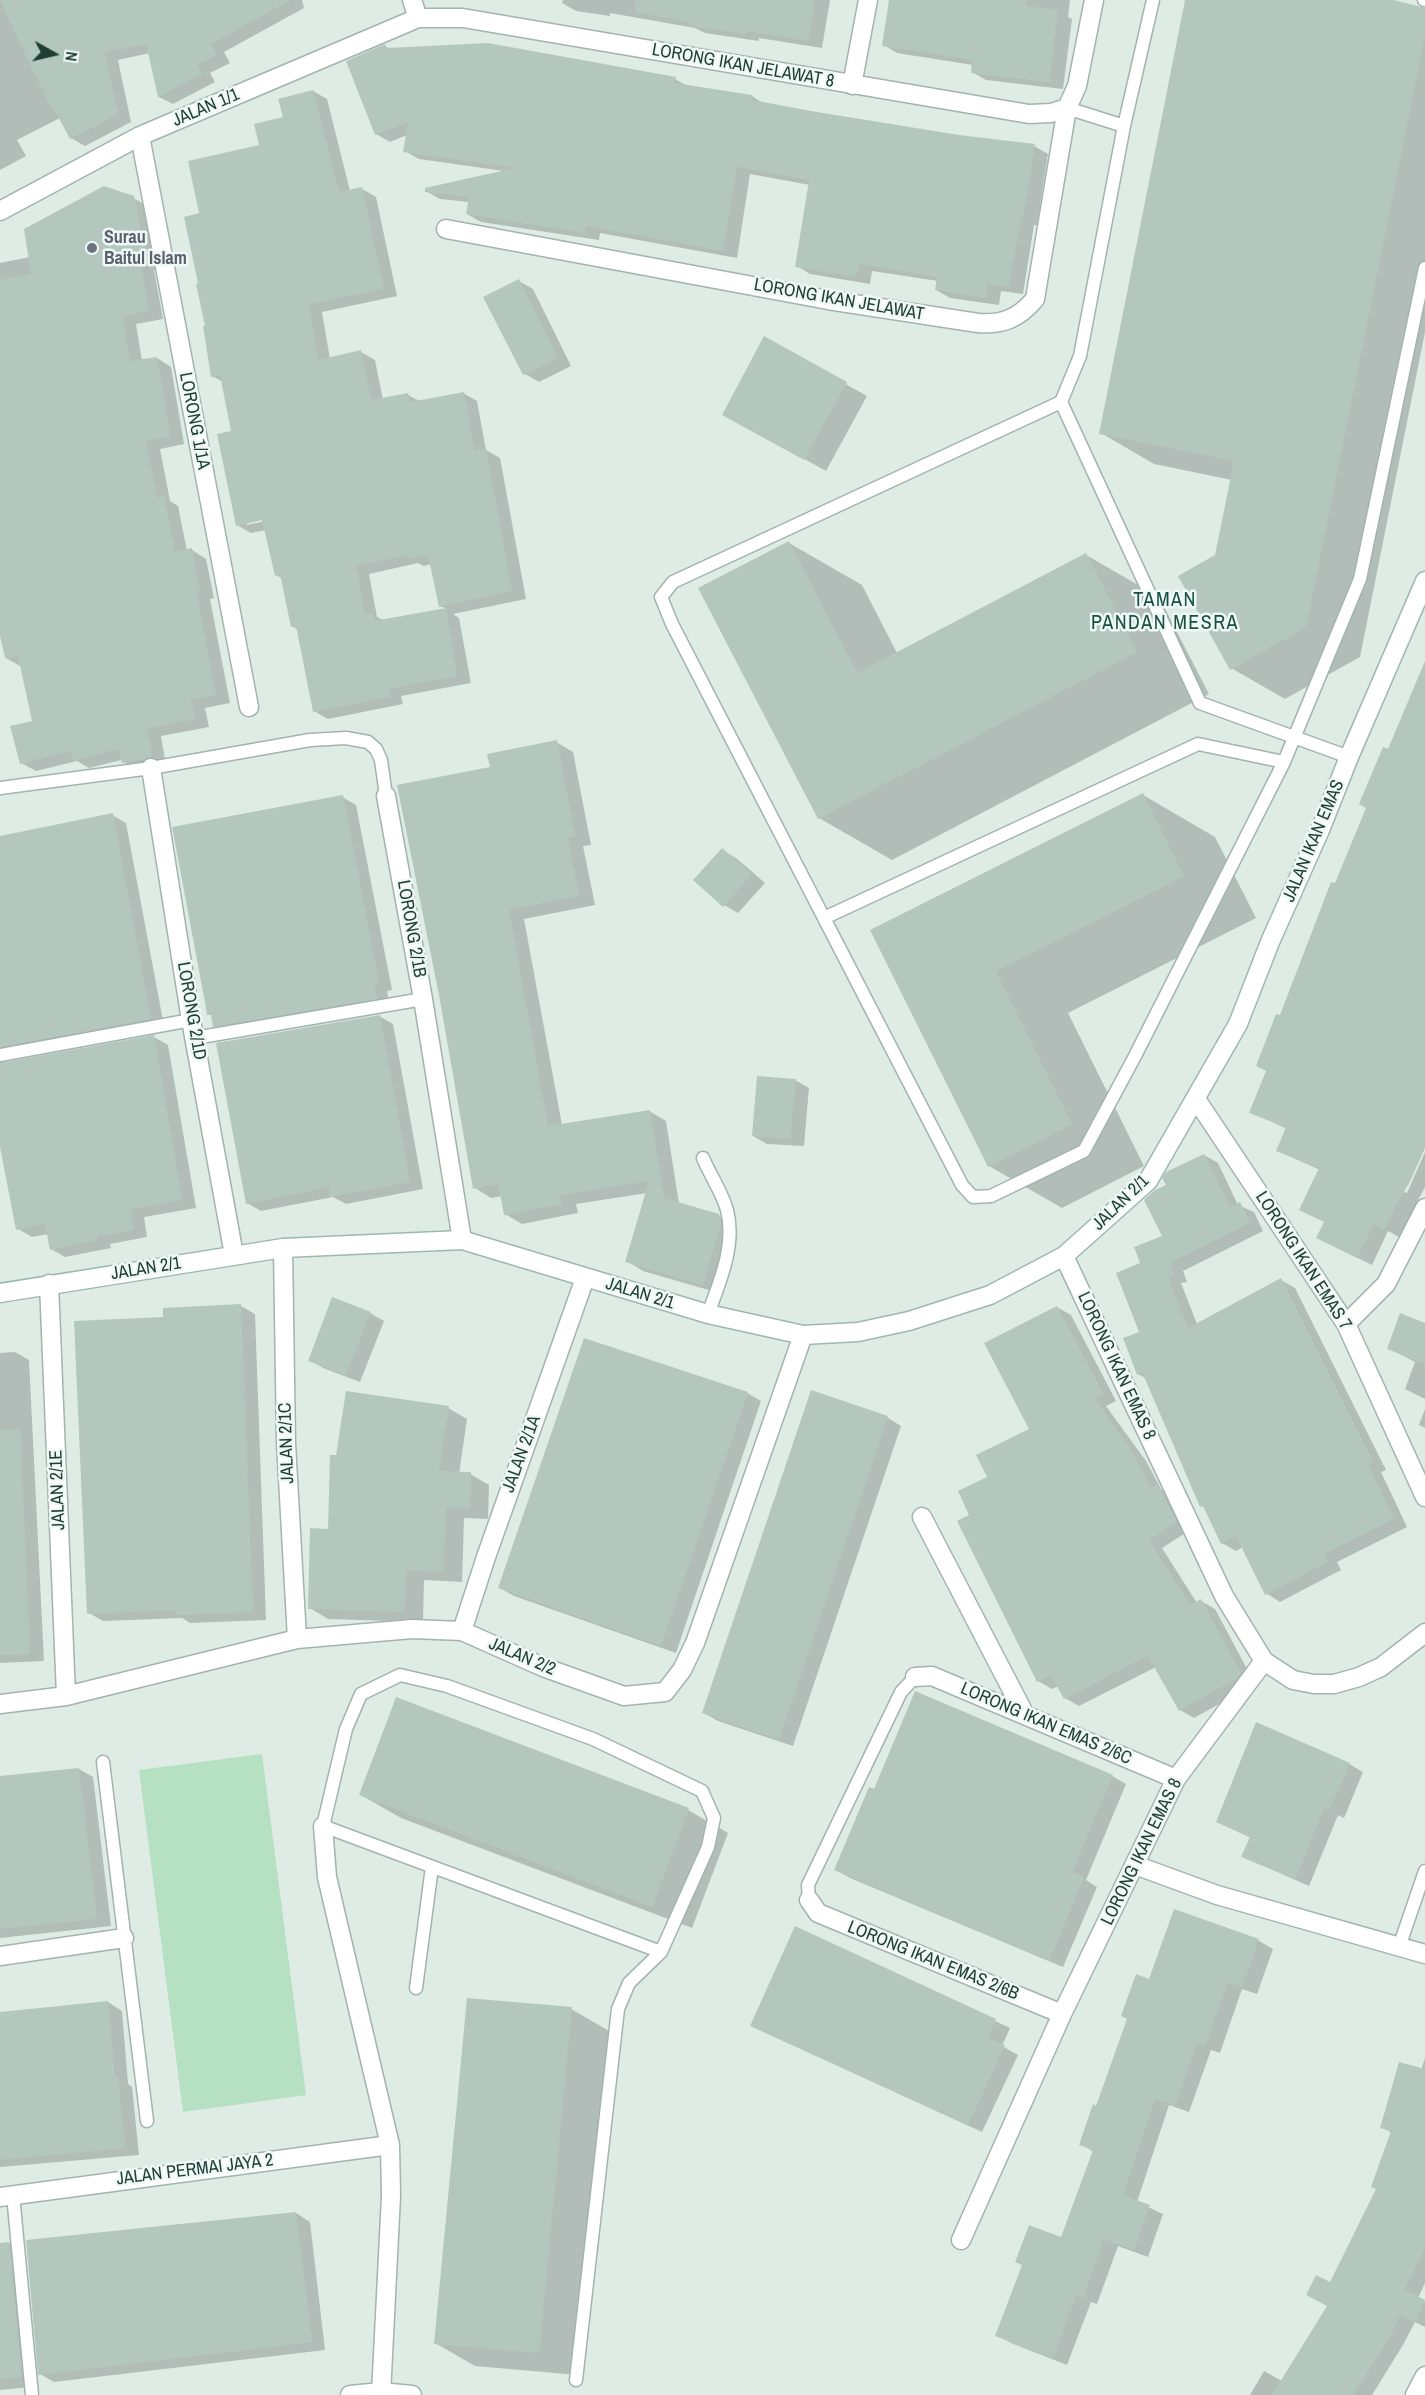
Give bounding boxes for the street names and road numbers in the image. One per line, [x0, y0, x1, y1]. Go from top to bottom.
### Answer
street label: LORONG IKAN JELAWAT 8 [650, 39, 836, 93]
street label: JALAN 1/1 [169, 84, 243, 132]
street label: LORONG IKAN JELAWAT [752, 274, 926, 326]
street label: LORONG 1/1A [174, 371, 214, 471]
street label: JALAN IKAN EMAS [1279, 777, 1349, 905]
street label: LORONG 2/1B [392, 879, 430, 979]
street label: LORONG 2/1D [172, 960, 210, 1062]
street label: JALAN 2/1 [1088, 1171, 1154, 1235]
street label: LORONG IKAN EMAS 7 [1250, 1188, 1356, 1334]
street label: JALAN 2/1 [109, 1253, 183, 1285]
street label: JALAN 2/1 [603, 1273, 677, 1315]
street label: LORONG IKAN EMAS 8 [1072, 1289, 1160, 1443]
street label: JALAN 2/1C [275, 1402, 299, 1484]
street label: JALAN 2/1A [498, 1413, 546, 1495]
street label: JALAN 2/1E [46, 1449, 70, 1531]
street label: JALAN 2/2 [485, 1633, 559, 1681]
street label: LORONG IKAN EMAS 2/6C [957, 1678, 1135, 1770]
street label: LORONG IKAN EMAS 8 [1097, 1775, 1187, 1929]
street label: LORONG IKAN EMAS 2/6B [844, 1917, 1022, 2005]
street label: JALAN PERMAI JAYA 2 [115, 2150, 275, 2190]

